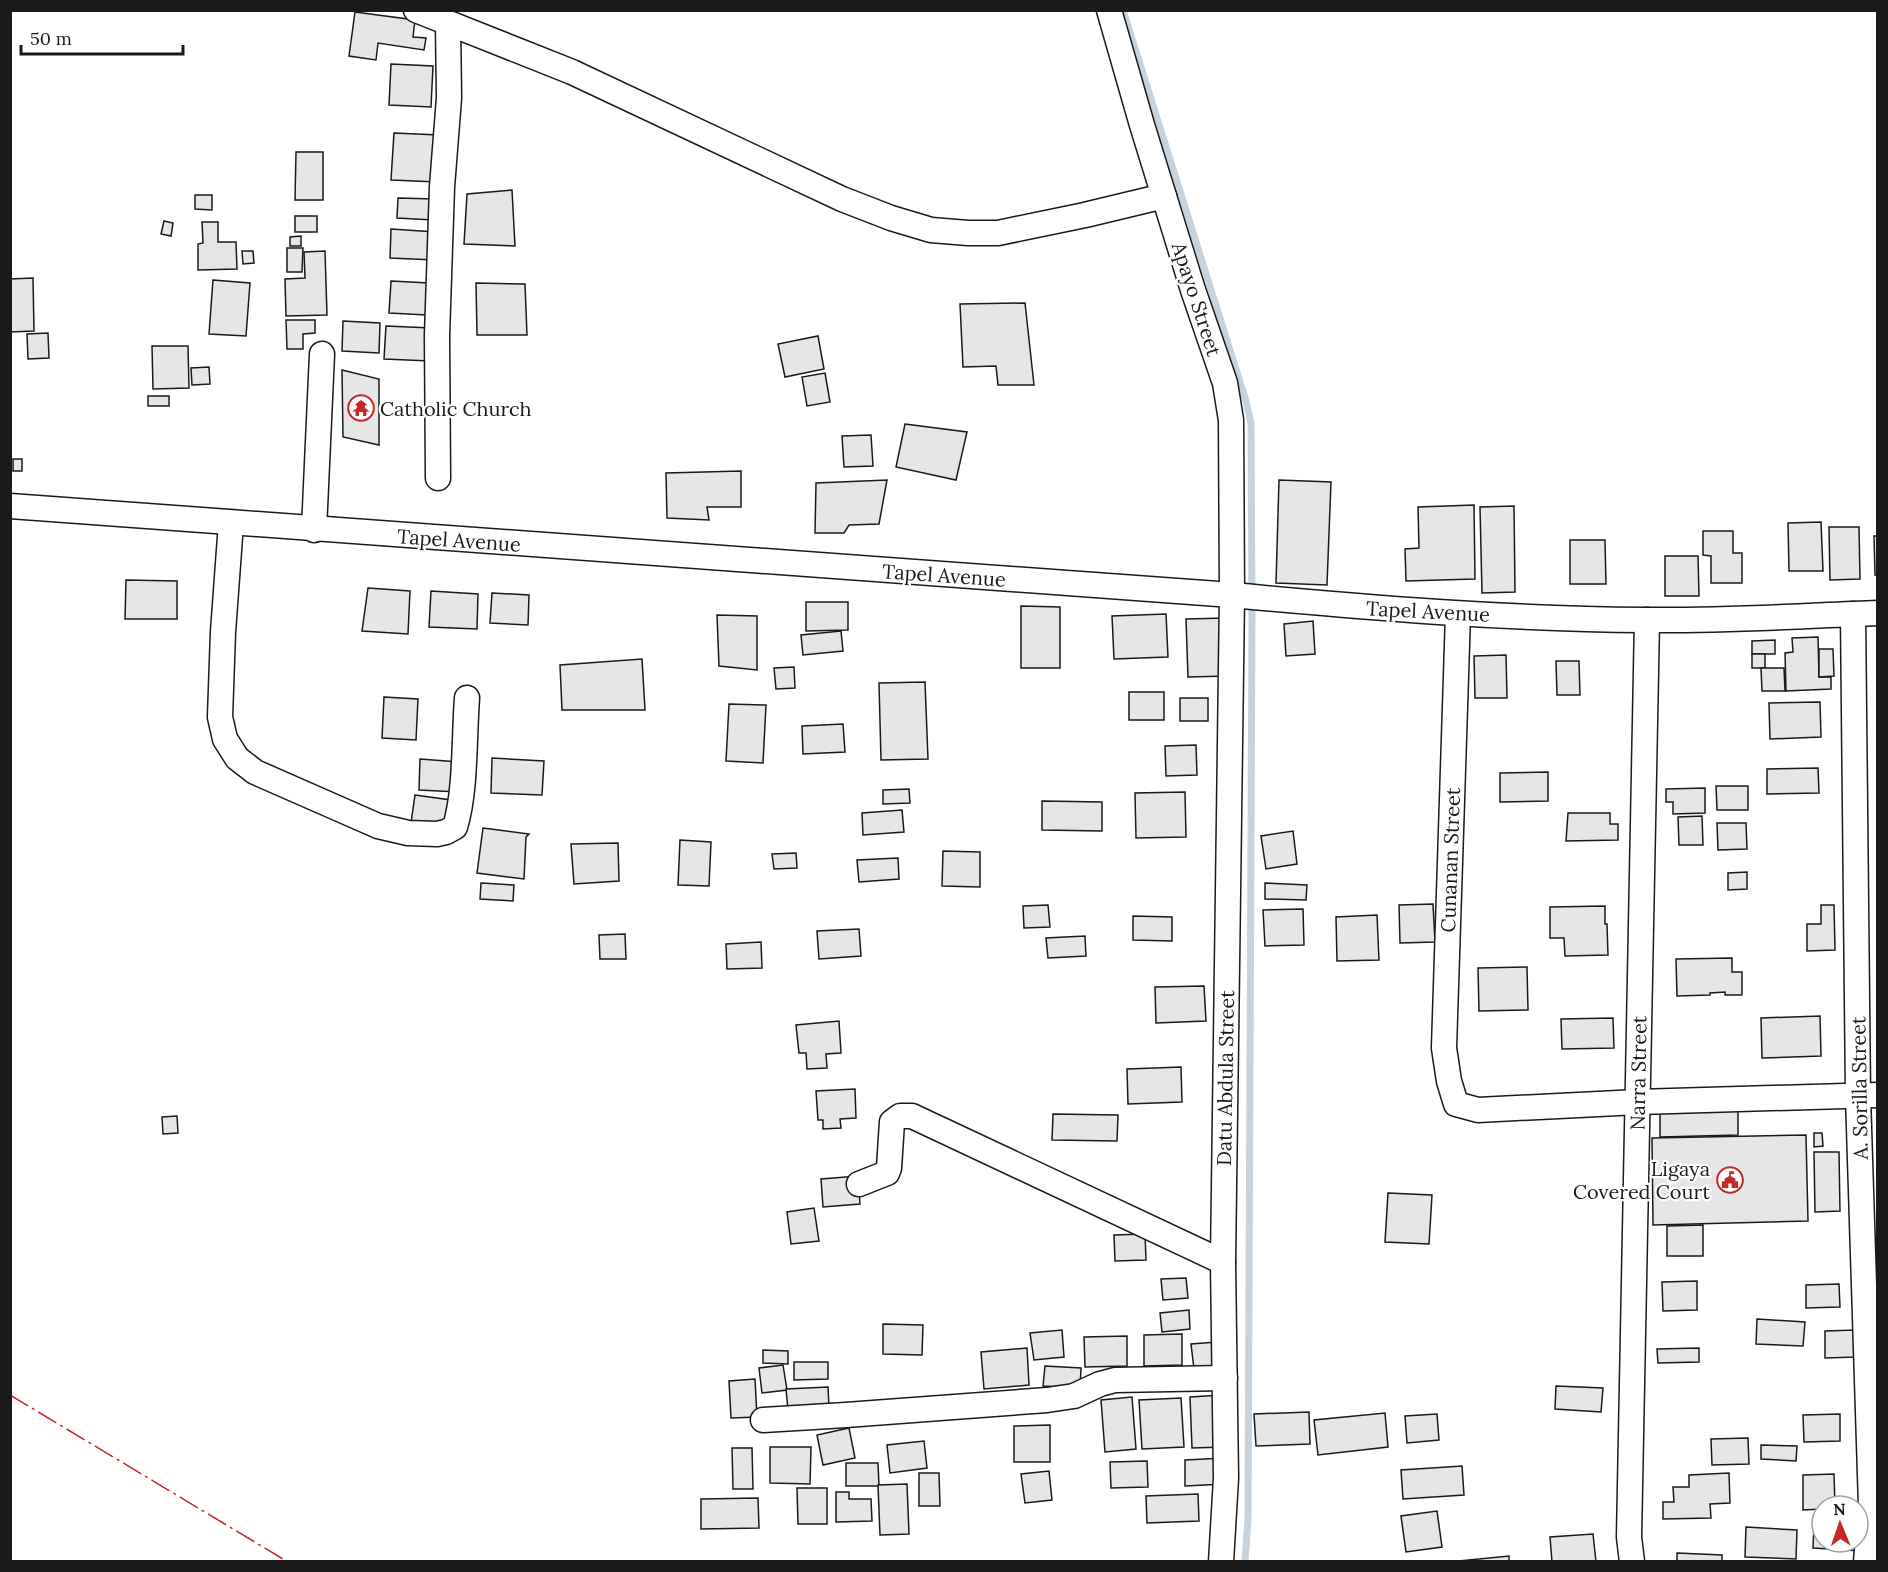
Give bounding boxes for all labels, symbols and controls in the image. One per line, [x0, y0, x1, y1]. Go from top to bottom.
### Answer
scale bar [21, 18, 183, 56]
text: 50 m [30, 27, 72, 50]
street label: Apayo Street [1166, 238, 1227, 360]
temple icon: Catholic Church [346, 393, 376, 423]
place label: Catholic Church [380, 396, 532, 421]
street label: Tapel Avenue [396, 523, 522, 557]
street label: Tapel Avenue [881, 558, 1007, 592]
street label: Tapel Avenue [1365, 595, 1491, 627]
street label: Cunanan Street [1435, 787, 1465, 933]
street label: Datu Abdula Street [1211, 990, 1239, 1166]
street label: Narra Street [1624, 1015, 1652, 1131]
street label: A. Sorilla Street [1845, 1016, 1873, 1161]
place label: Ligaya Covered Court [1573, 1156, 1710, 1204]
public building icon: Ligaya Covered Court [1715, 1165, 1745, 1195]
north arrow [1810, 1494, 1870, 1554]
text: N [1833, 1499, 1846, 1519]

